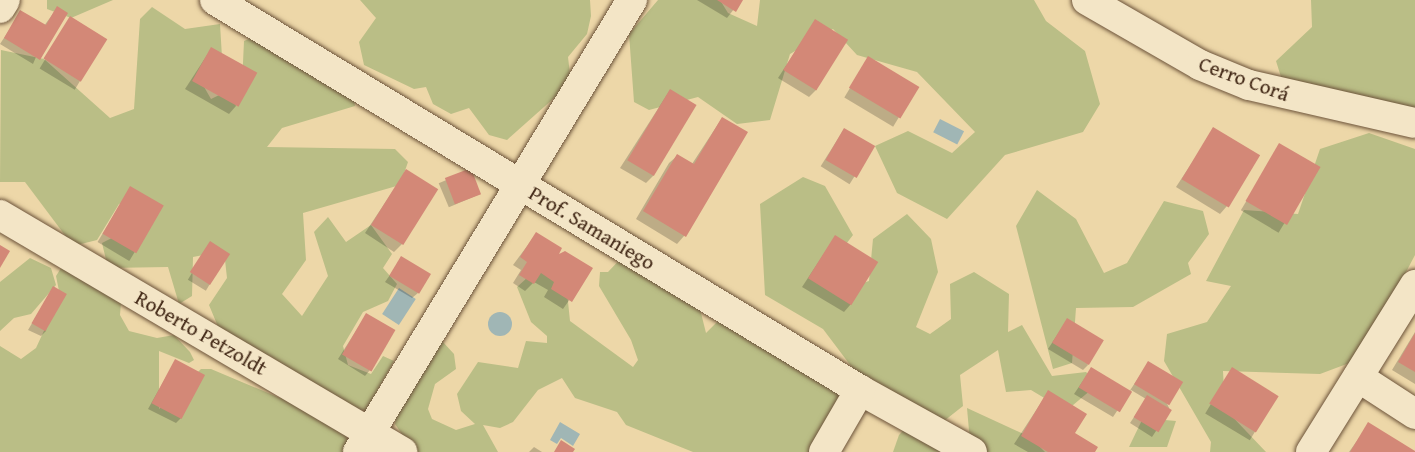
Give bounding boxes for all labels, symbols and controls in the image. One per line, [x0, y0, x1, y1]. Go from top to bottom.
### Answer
street label: Cerro Corá [1195, 51, 1293, 107]
street label: Prof. Samaniego [524, 180, 660, 276]
street label: Roberto Petzoldt [131, 285, 271, 381]

